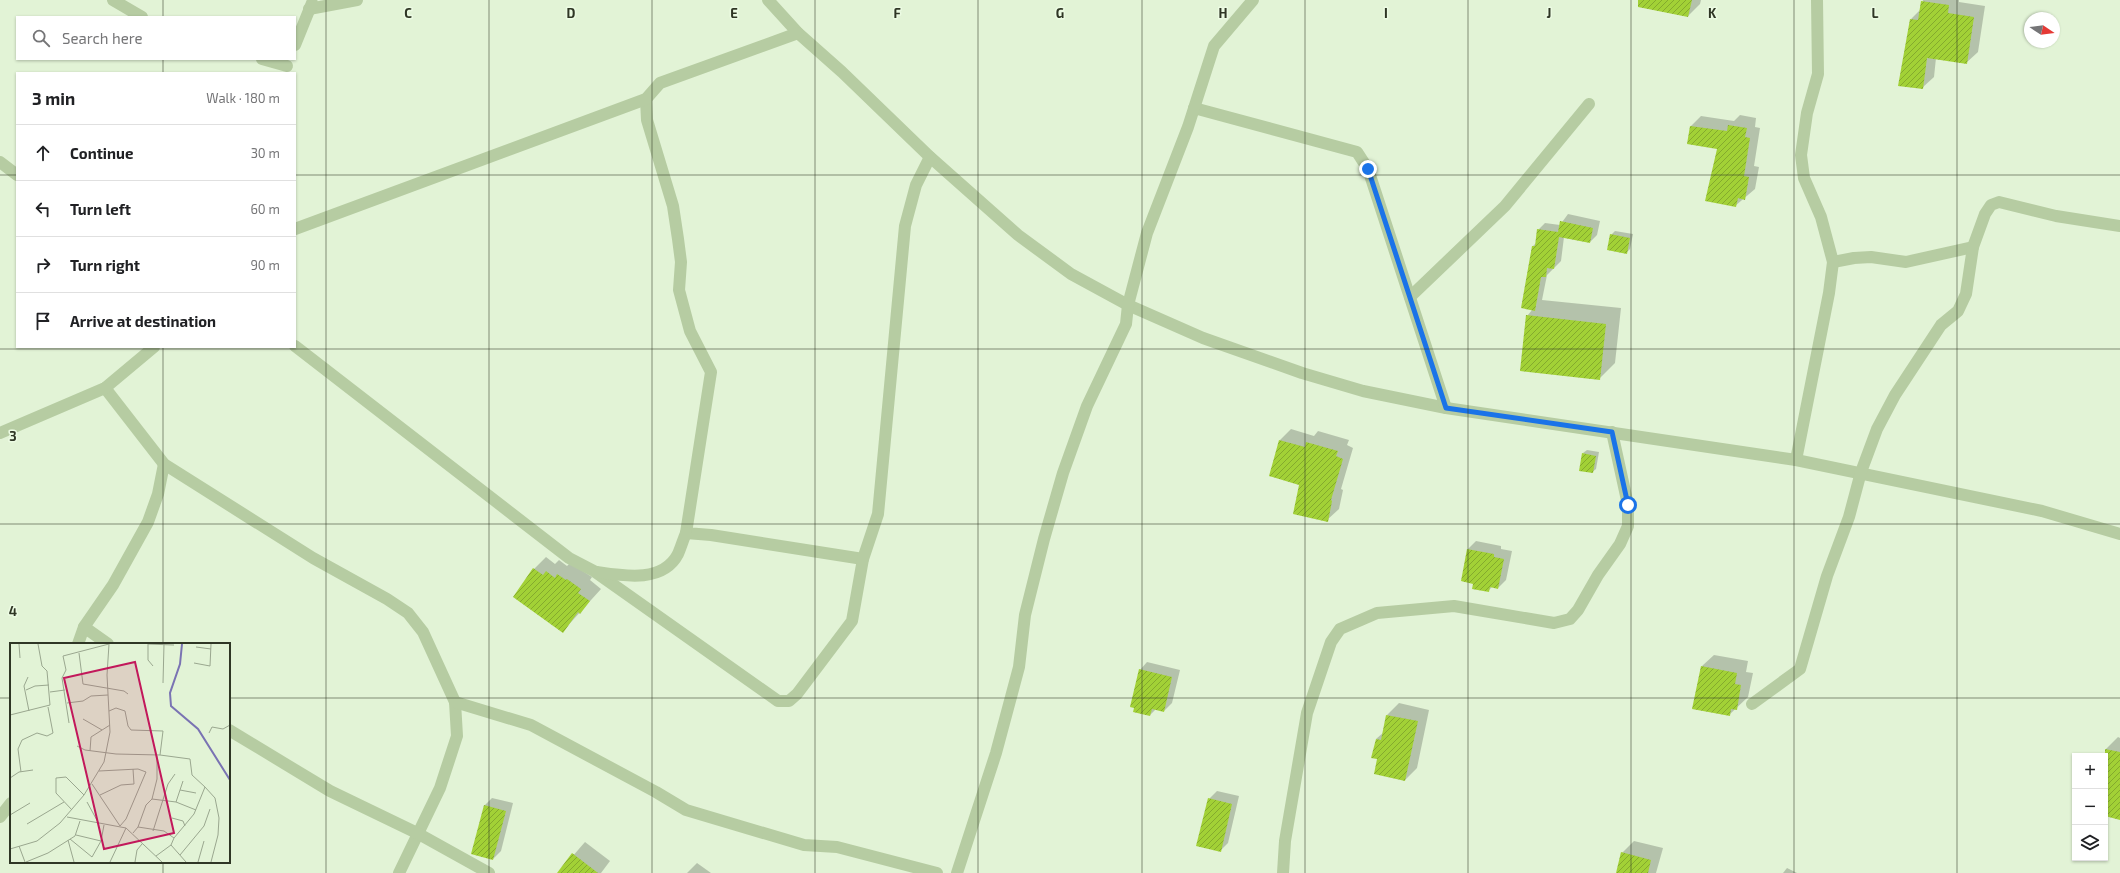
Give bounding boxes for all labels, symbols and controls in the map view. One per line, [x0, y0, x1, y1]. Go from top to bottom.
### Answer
text: C [404, 5, 412, 21]
text: D [567, 5, 576, 21]
text: E [730, 5, 738, 21]
text: F [893, 5, 901, 21]
text: G [1056, 5, 1064, 21]
text: H [1219, 5, 1228, 21]
text: I [1384, 5, 1388, 21]
text: J [1547, 5, 1551, 21]
text: K [1708, 5, 1717, 21]
text: L [1872, 5, 1879, 21]
north arrow [2024, 12, 2060, 48]
search box [16, 16, 296, 60]
icon: search [30, 27, 52, 49]
text: Search here [62, 29, 143, 47]
text: 3 min [32, 88, 75, 108]
text: Walk · 180 m [206, 90, 280, 106]
icon: ahead [32, 142, 54, 164]
text: Continue [70, 144, 133, 162]
text: 30 m [251, 145, 280, 161]
route end [1359, 160, 1377, 178]
icon: left [32, 198, 54, 220]
text: Turn left [70, 200, 131, 218]
text: 60 m [250, 201, 280, 217]
icon: right [32, 254, 54, 276]
text: Turn right [70, 256, 140, 274]
text: 90 m [250, 257, 280, 273]
icon: arrive [32, 310, 54, 332]
text: Arrive at destination [70, 312, 216, 330]
text: 3 [9, 428, 17, 444]
route start [1619, 496, 1637, 514]
text: 4 [9, 603, 17, 619]
inset map [10, 643, 230, 863]
map controls [2072, 753, 2108, 861]
button: + [2072, 753, 2108, 789]
button: − [2072, 789, 2108, 825]
button: layers [2072, 825, 2108, 861]

